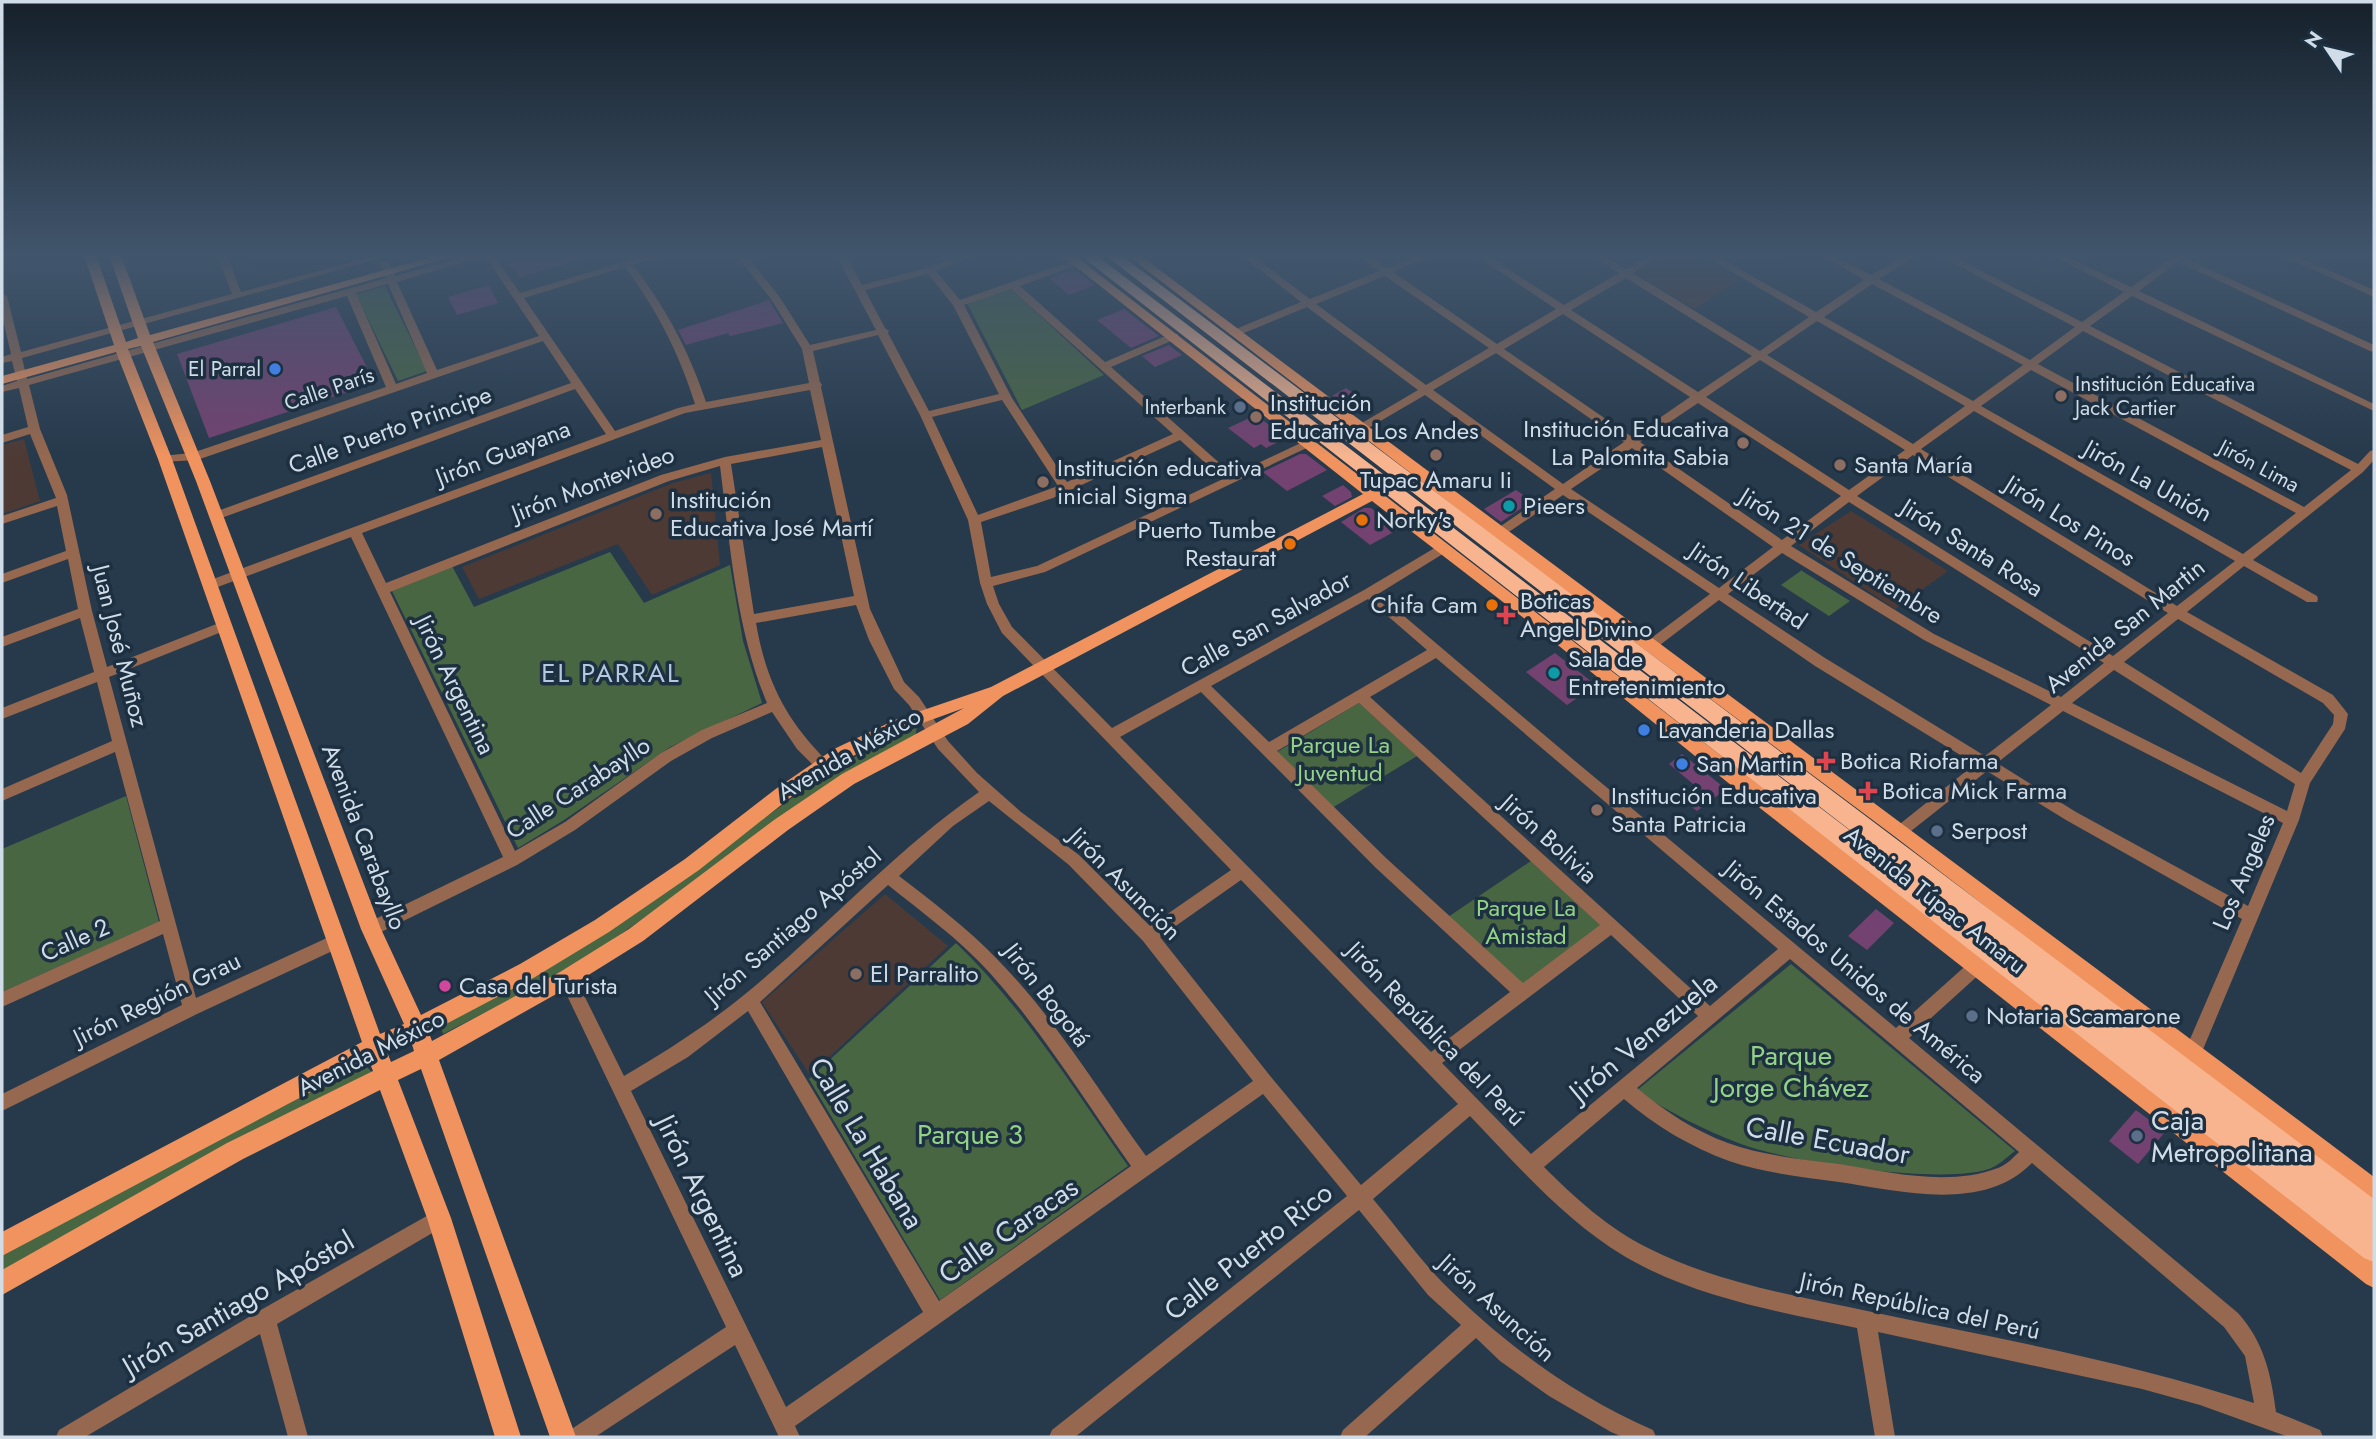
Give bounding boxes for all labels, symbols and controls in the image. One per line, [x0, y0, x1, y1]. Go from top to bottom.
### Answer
north arrow [2292, 14, 2362, 84]
text: N [2298, 26, 2329, 53]
place label: El Parral [188, 354, 261, 384]
street label: Calle París [280, 360, 378, 418]
marker: El Parral [267, 361, 283, 377]
place label: Institución Educativa Jack Cartier [2072, 369, 2255, 423]
street label: Calle Puerto Principe [283, 376, 496, 483]
place label: Institución Educativa Los Andes [1270, 385, 1479, 448]
marker: Institución Educativa Jack Cartier [2053, 388, 2069, 404]
place label: Interbank [1144, 392, 1227, 422]
marker: Interbank [1232, 399, 1248, 415]
marker: Institución Educativa Los Andes [1248, 409, 1264, 425]
street label: Jirón Guayana [428, 411, 575, 495]
place label: Institución Educativa La Palomita Sabia [1523, 411, 1729, 474]
street label: Jirón La Unión [2075, 429, 2219, 530]
street label: Jirón Lima [2211, 431, 2305, 500]
marker: Institución Educativa La Palomita Sabia [1735, 435, 1751, 451]
street label: Jirón Montevideo [504, 436, 679, 532]
marker: Tupac Amaru Ii [1428, 447, 1444, 463]
place label: Santa María [1854, 447, 1973, 482]
place label: Institución educativa inicial Sigma [1057, 450, 1262, 513]
marker: Santa María [1832, 457, 1848, 473]
place label: Tupac Amaru Ii [1360, 462, 1512, 497]
street label: Jirón Los Pinos [1996, 465, 2142, 575]
marker: Institución educativa inicial Sigma [1035, 474, 1051, 490]
street label: Jirón 21 de Septiembre [1730, 477, 1950, 632]
place label: Institución Educativa José Martí [670, 482, 874, 545]
place label: Pieers [1523, 488, 1585, 523]
street label: Jirón Santa Rosa [1892, 488, 2050, 605]
marker: Pieers [1501, 498, 1517, 514]
place label: Norky's [1376, 502, 1452, 537]
marker: Institución Educativa José Martí [648, 506, 664, 522]
place label: Puerto Tumbe Restaurat [1137, 512, 1276, 575]
marker: Norky's [1354, 512, 1370, 528]
street label: Jirón Libertad [1680, 532, 1814, 638]
marker: Puerto Tumbe Restaurat [1282, 536, 1298, 552]
street label: Avenida San Martin [2037, 550, 2212, 701]
street label: Juan José Muñoz [83, 558, 158, 731]
street label: Calle San Salvador [1174, 562, 1358, 685]
place label: Boticas Angel Divino [1520, 583, 1652, 646]
place label: Chifa Cam [1370, 587, 1478, 622]
marker: Chifa Cam [1484, 597, 1500, 613]
street label: Jirón Argentina [405, 606, 504, 760]
marker: Boticas Angel Divino [1498, 607, 1514, 623]
place label: Sala de Entretenimiento [1568, 641, 1726, 704]
district label: EL PARRAL [541, 654, 681, 692]
marker: Sala de Entretenimiento [1546, 665, 1562, 681]
street label: Avenida México [770, 698, 927, 809]
place label: Lavanderia Dallas [1658, 712, 1834, 747]
marker: Lavanderia Dallas [1636, 722, 1652, 738]
park label: Parque La Juventud [1290, 727, 1390, 790]
street label: Calle Carabayllo [499, 728, 657, 848]
street label: Avenida Carabayllo [313, 739, 416, 935]
place label: Botica Riofarma [1840, 743, 1998, 778]
place label: San Martin [1696, 746, 1804, 781]
marker: Botica Riofarma [1818, 753, 1834, 769]
marker: San Martin [1674, 756, 1690, 772]
place label: Botica Mick Farma [1882, 773, 2067, 808]
place label: Institución Educativa Santa Patricia [1611, 778, 1817, 841]
marker: Botica Mick Farma [1860, 783, 1876, 799]
street label: Jirón Bolivia [1491, 784, 1605, 892]
marker: Institución Educativa Santa Patricia [1589, 802, 1605, 818]
street label: Los Angeles [2203, 808, 2284, 935]
place label: Serpost [1951, 813, 2027, 848]
street label: Jirón Asunción [1059, 817, 1190, 948]
street label: Avenida Túpac Amaru [1837, 817, 2034, 982]
marker: Serpost [1929, 823, 1945, 839]
street label: Jirón Santiago Apóstol [694, 839, 889, 1014]
street label: Jirón Estados Unidos de América [1715, 850, 1994, 1092]
park label: Parque La Amistad [1476, 890, 1576, 953]
street label: Calle 2 [35, 909, 115, 970]
street label: Jirón República del Perú [1337, 931, 1534, 1134]
street label: Jirón Bogotá [994, 933, 1099, 1054]
street label: Jirón Región Grau [64, 943, 246, 1056]
place label: El Parralito [870, 956, 979, 991]
street label: Jirón Venezuela [1557, 963, 1726, 1114]
marker: El Parralito [848, 966, 864, 982]
place label: Casa del Turista [459, 968, 617, 1003]
marker: Casa del Turista [437, 978, 453, 994]
place label: Notaria Scamarone [1986, 998, 2181, 1033]
street label: Avenida México [291, 1000, 451, 1105]
marker: Notaria Scamarone [1964, 1008, 1980, 1024]
park label: Parque Jorge Chávez [1709, 1035, 1869, 1108]
street label: Calle La Habana [799, 1050, 934, 1237]
place label: Caja Metropolitana [2151, 1100, 2313, 1173]
street label: Jirón Argentina [644, 1104, 760, 1285]
street label: Calle Ecuador [1743, 1106, 1914, 1175]
park label: Parque 3 [917, 1114, 1023, 1155]
marker: Caja Metropolitana [2129, 1128, 2145, 1144]
street label: Calle Caracas [930, 1167, 1086, 1294]
street label: Calle Puerto Rico [1155, 1172, 1341, 1330]
street label: Jirón Santiago Apóstol [111, 1220, 362, 1389]
street label: Jirón Asunción [1429, 1243, 1564, 1370]
street label: Jirón República del Perú [1794, 1262, 2044, 1348]

